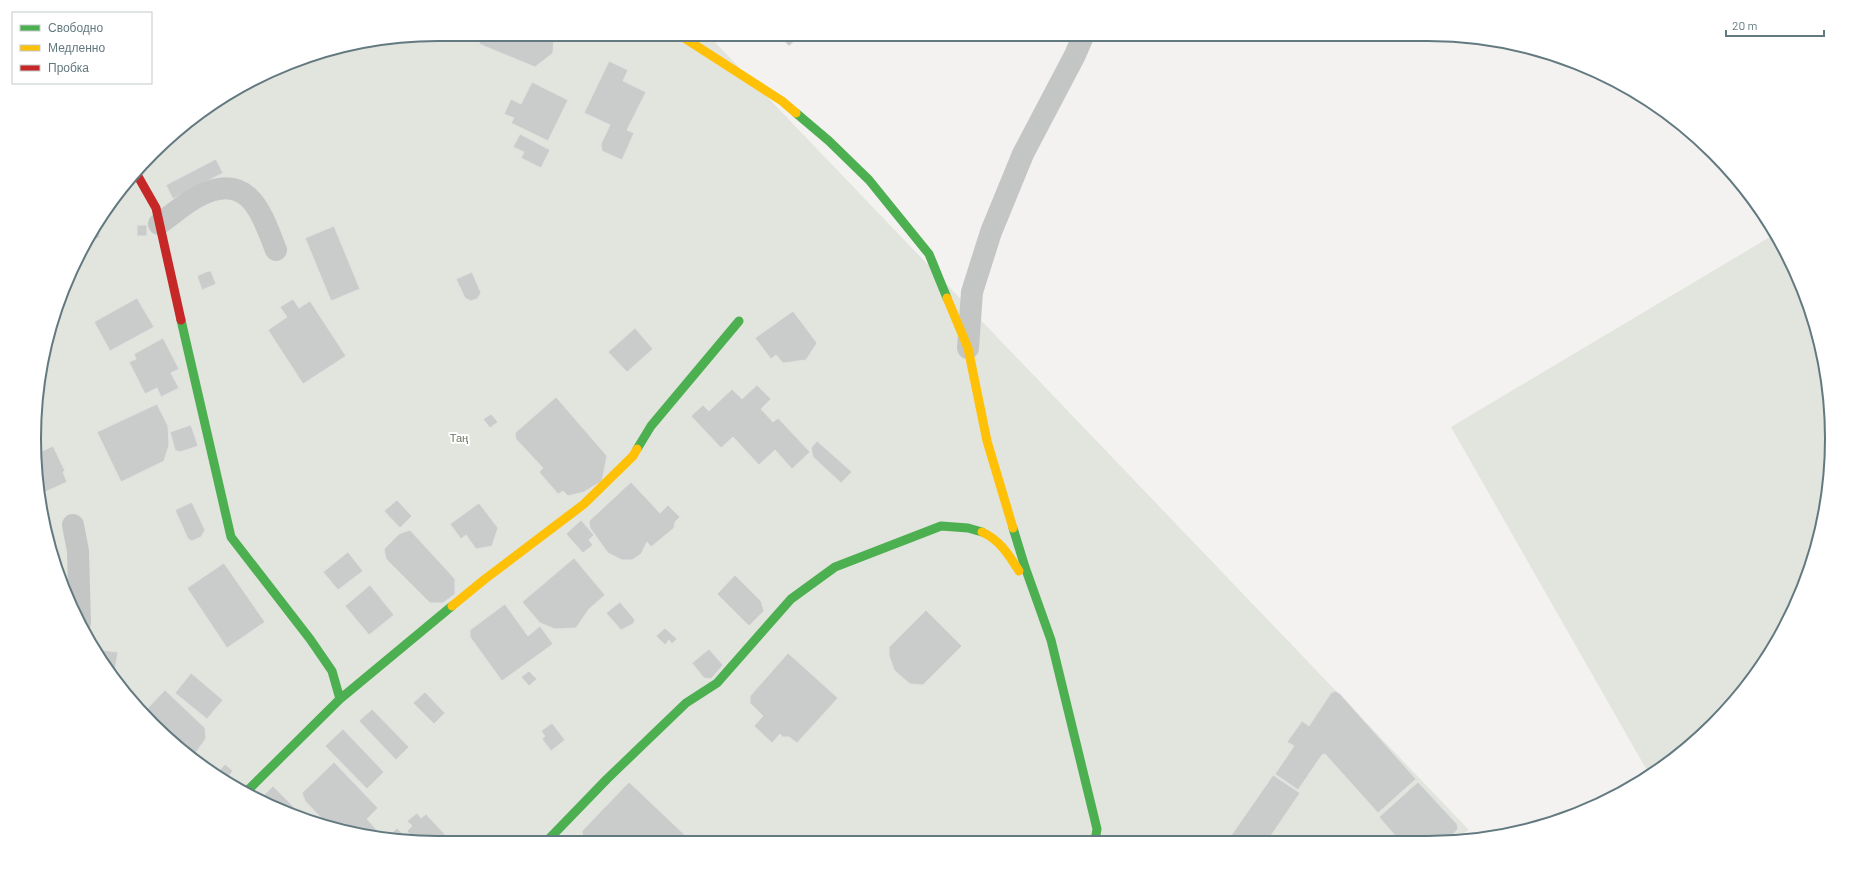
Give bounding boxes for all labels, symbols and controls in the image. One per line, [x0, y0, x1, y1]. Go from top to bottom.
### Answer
legend [12, 12, 152, 84]
scale bar [1726, 12, 1824, 38]
text: 20 m [1732, 18, 1758, 32]
text: Свободно [48, 20, 103, 35]
text: Медленно [48, 40, 105, 55]
text: Пробка [48, 60, 89, 75]
park label: Таң [450, 431, 468, 444]

